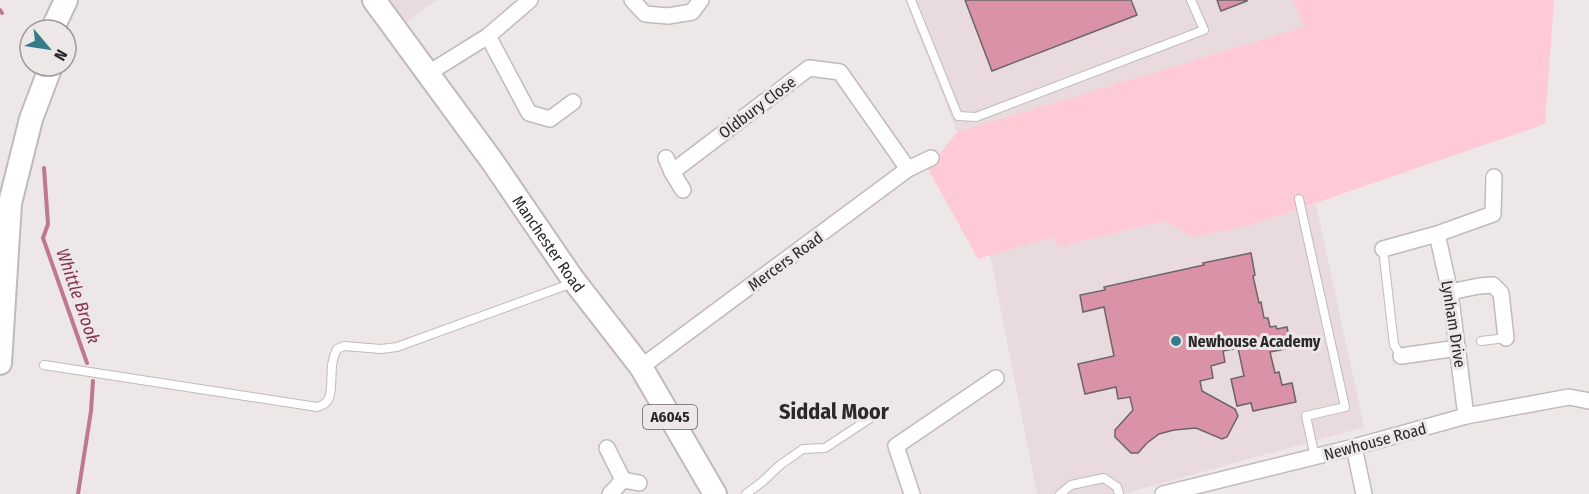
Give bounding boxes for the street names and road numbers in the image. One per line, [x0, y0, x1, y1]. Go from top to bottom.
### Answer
street label: Oldbury Close [715, 72, 800, 142]
street label: Manchester Road [508, 192, 588, 296]
street label: Mercers Road [744, 228, 826, 295]
street label: Lynham Drive [1437, 279, 1470, 369]
road number: A6045 [643, 405, 697, 429]
street label: Newhouse Road [1322, 419, 1428, 464]

